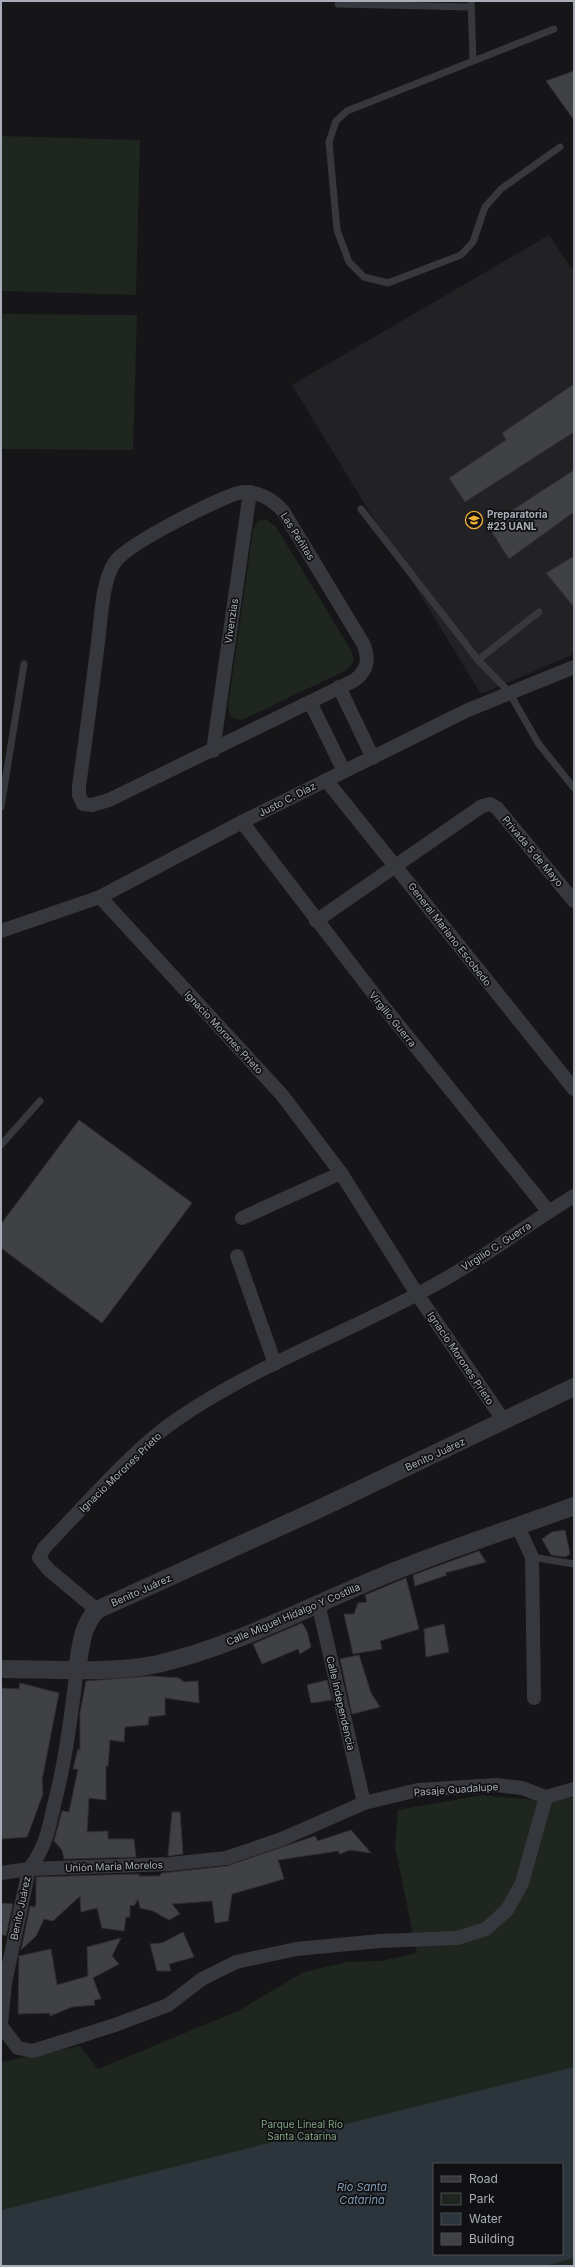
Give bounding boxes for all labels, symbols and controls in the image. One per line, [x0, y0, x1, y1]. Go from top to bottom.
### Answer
place label: Preparatoria #23 UANL [487, 508, 548, 532]
street label: Las Peñitas [279, 510, 317, 562]
school or university icon: Preparatoria #23 UANL [464, 510, 484, 530]
street label: Vivenzias [222, 598, 240, 644]
street label: Justo C. Díaz [256, 779, 318, 819]
street label: Privada 5 de Mayo [500, 813, 566, 889]
street label: General Mariano Escobedo [406, 880, 494, 988]
street label: Ignacio Morones Prieto [182, 988, 266, 1076]
street label: Virgilio Guerra [367, 989, 419, 1049]
street label: Virgilio C. Guerra [459, 1219, 533, 1273]
street label: Ignacio Morones Prieto [425, 1309, 497, 1407]
street label: Ignacio Morones Prieto [76, 1430, 164, 1514]
street label: Benito Juárez [403, 1435, 467, 1473]
street label: Benito Juárez [109, 1571, 173, 1609]
street label: Calle Miguel Hidalgo Y Costilla [224, 1580, 362, 1648]
street label: Calle Independencia [324, 1655, 358, 1751]
street label: Pasaje Guadalupe [413, 1780, 499, 1798]
street label: Unión María Morelos [65, 1858, 163, 1874]
street label: Benito Juárez [7, 1875, 33, 1941]
park label: Parque Lineal Río Santa Catarina [261, 2118, 343, 2142]
legend [433, 2163, 563, 2255]
text: Road [469, 2171, 498, 2186]
water label: Río Santa Catarina [337, 2180, 387, 2207]
text: Park [469, 2191, 495, 2206]
text: Water [469, 2211, 503, 2226]
text: Building [469, 2231, 514, 2246]

